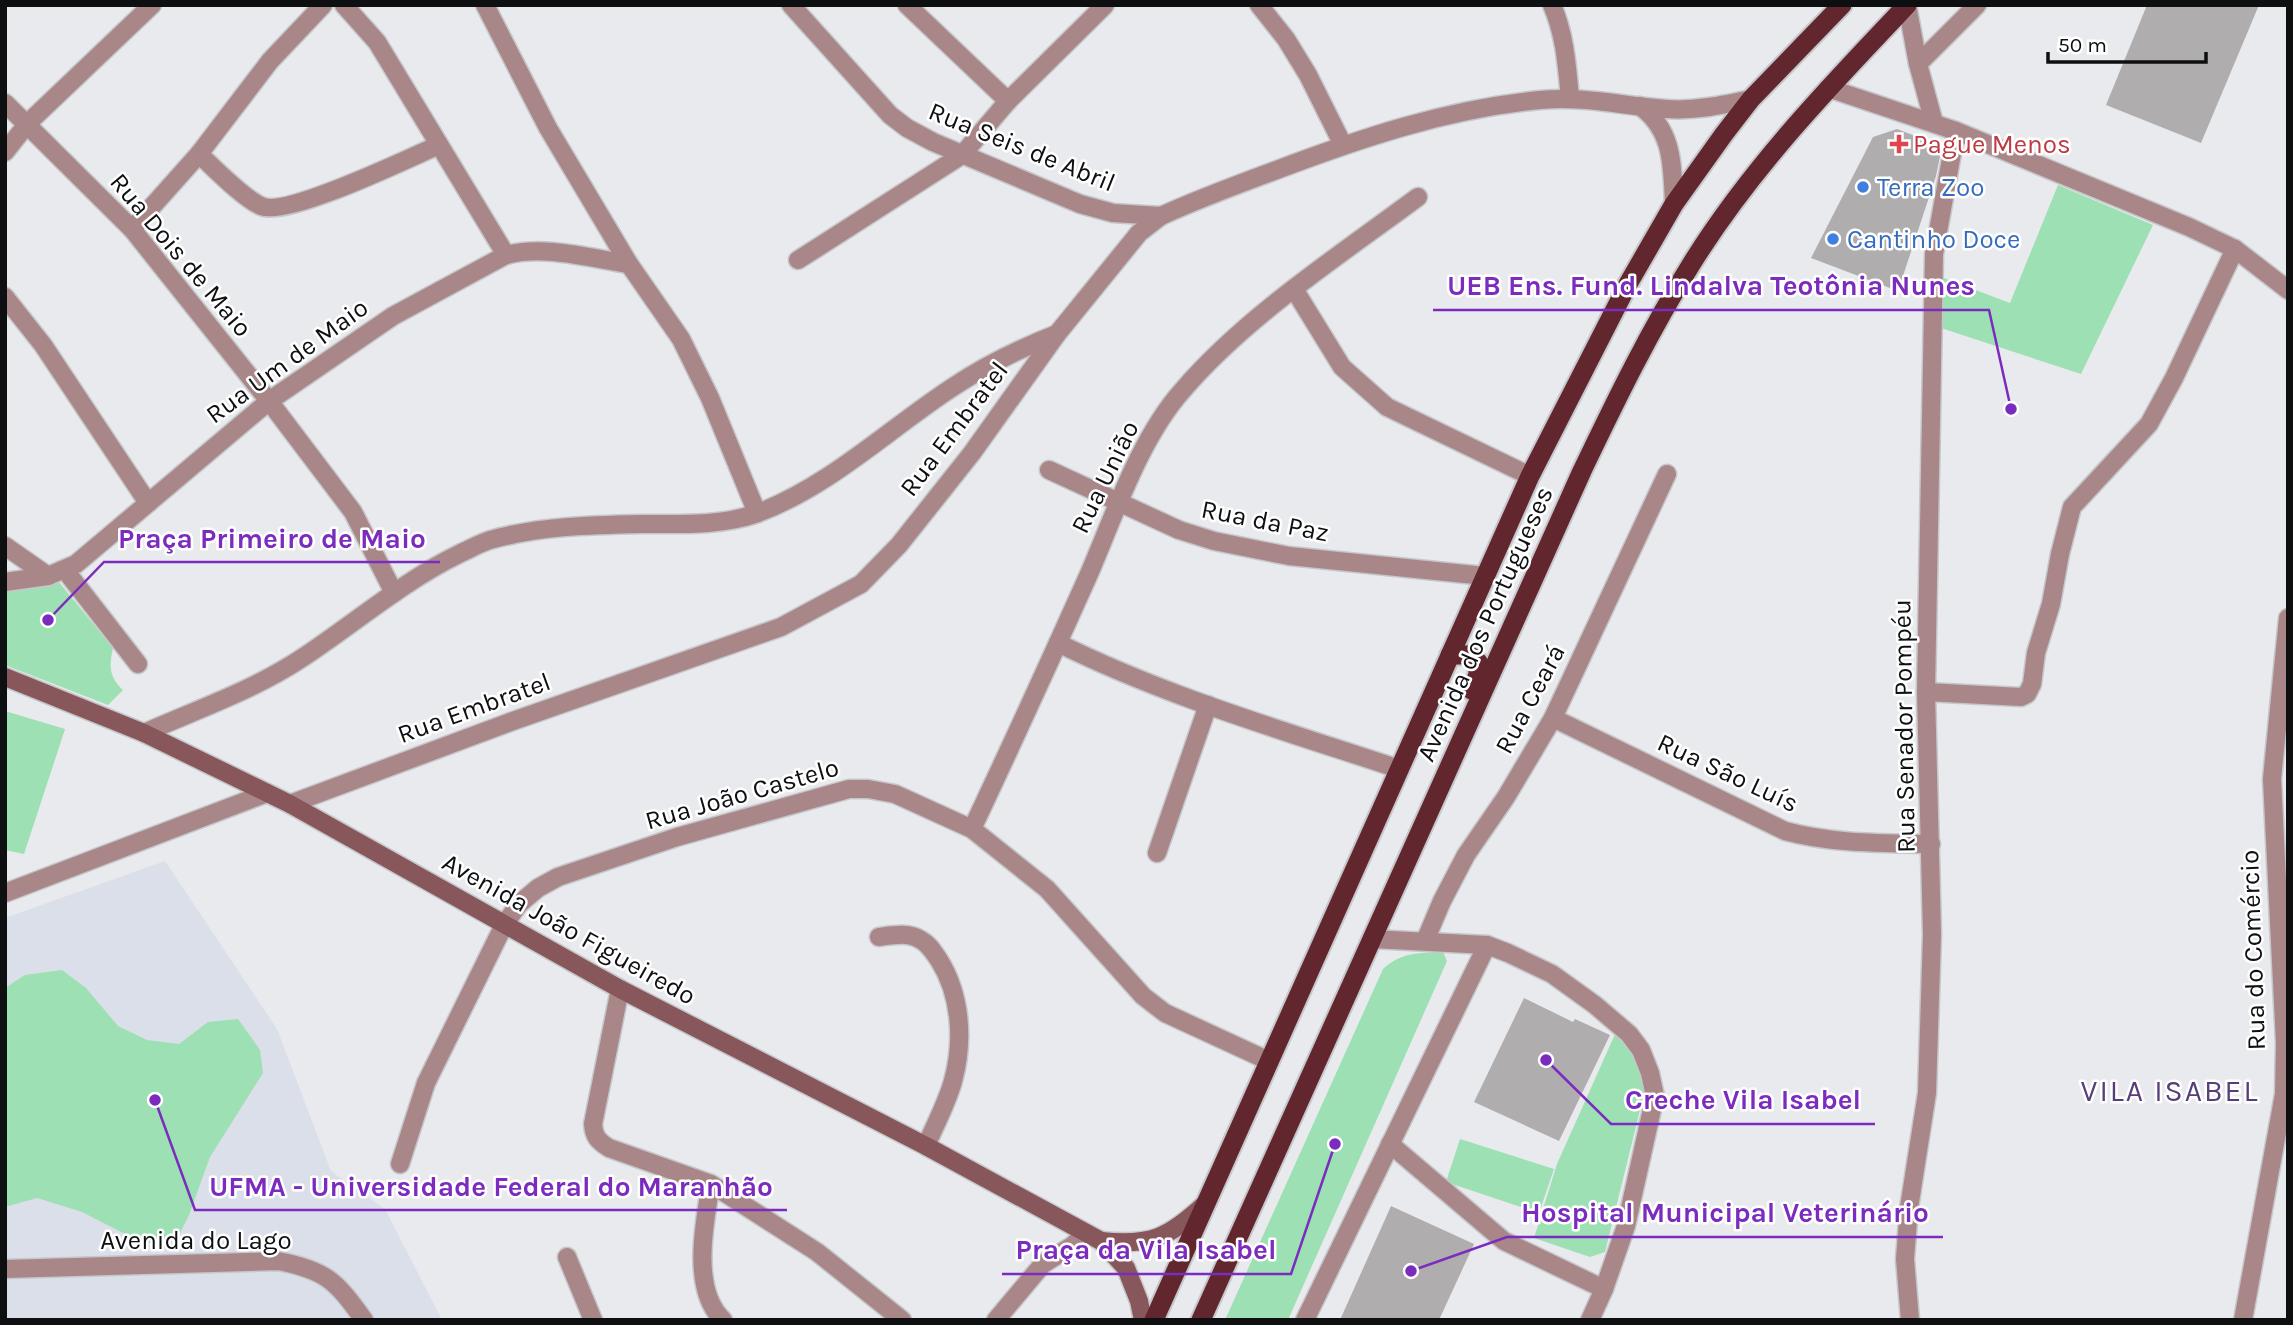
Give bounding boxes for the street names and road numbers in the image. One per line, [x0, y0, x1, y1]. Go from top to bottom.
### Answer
street label: Rua Seis de Abril [924, 95, 1120, 199]
street label: Rua Dois de Maio [103, 167, 259, 343]
street label: Rua Um de Maio [200, 292, 374, 430]
street label: Rua Embratel [893, 356, 1015, 502]
street label: Rua União [1065, 416, 1145, 538]
street label: Avenida dos Portugueses [1410, 482, 1560, 766]
street label: Rua da Paz [1199, 493, 1331, 549]
street label: Rua Senador Pompéu [1886, 599, 1922, 853]
street label: Rua Ceará [1488, 639, 1572, 759]
street label: Rua Embratel [393, 666, 555, 750]
street label: Rua São Luís [1653, 727, 1803, 819]
street label: Rua João Castelo [642, 752, 842, 836]
street label: Avenida João Figueiredo [437, 846, 701, 1012]
street label: Rua do Comércio [2234, 849, 2272, 1051]
street label: Avenida do Lago [100, 1225, 292, 1256]

